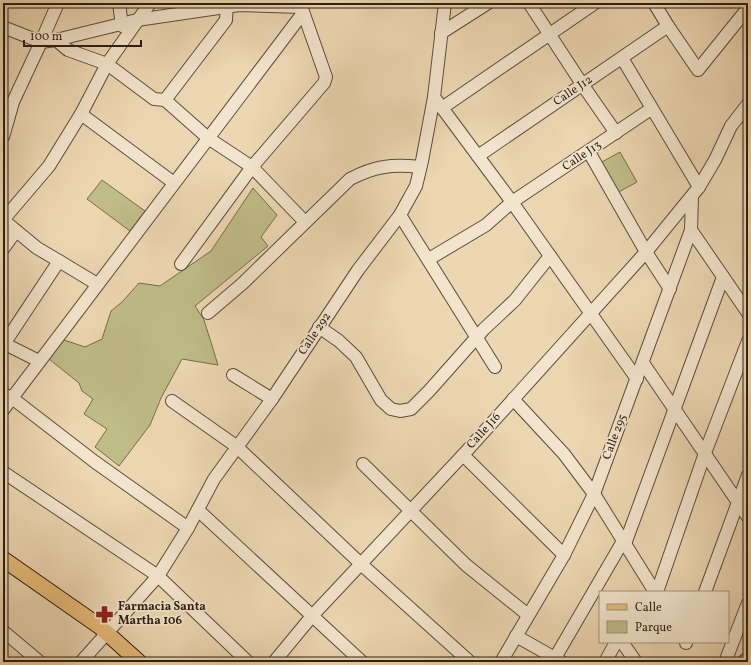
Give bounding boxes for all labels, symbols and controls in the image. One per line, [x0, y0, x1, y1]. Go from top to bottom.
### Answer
scale bar [24, 22, 141, 48]
text: 100 m [30, 29, 63, 45]
street label: Calle J12 [550, 72, 596, 110]
street label: Calle J13 [559, 137, 605, 175]
street label: Calle 292 [295, 310, 335, 358]
street label: Calle J16 [463, 409, 505, 453]
street label: Calle 295 [599, 412, 631, 462]
legend [599, 591, 729, 643]
place label: Farmacia Santa Martha 106 [118, 599, 206, 629]
text: Calle [635, 600, 662, 616]
pharmacy icon: Farmacia Santa Martha 106 [95, 604, 115, 624]
text: Parque [635, 620, 672, 636]

